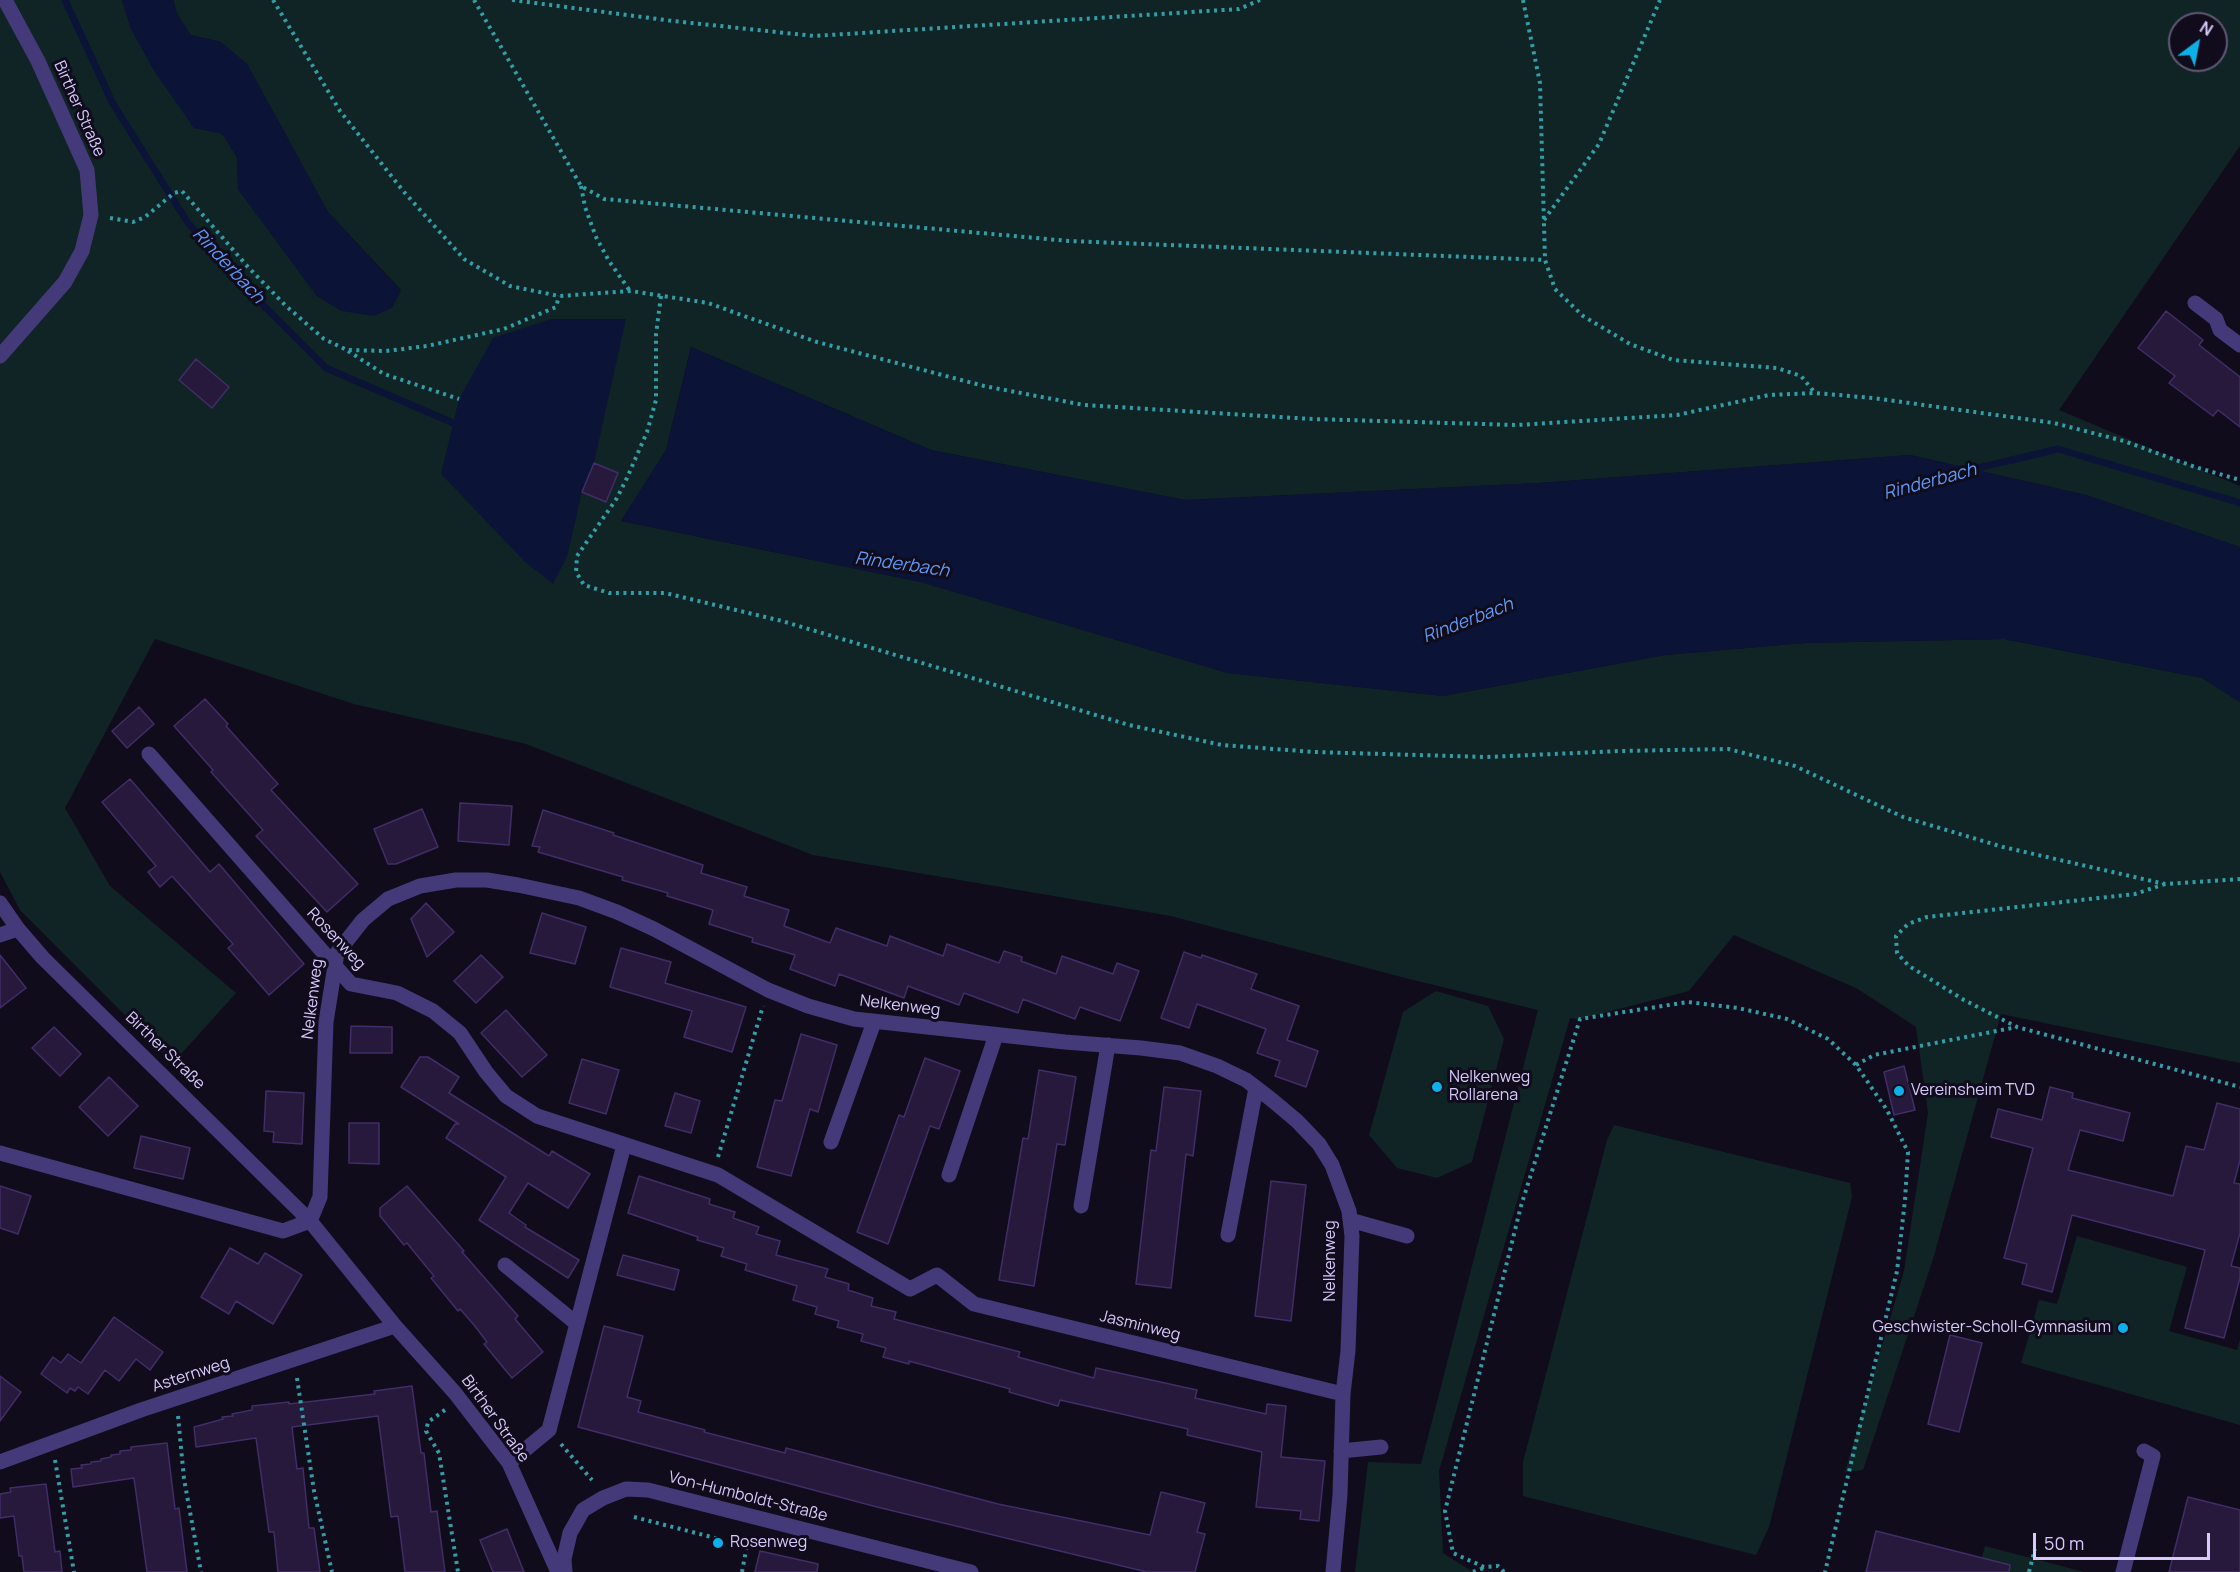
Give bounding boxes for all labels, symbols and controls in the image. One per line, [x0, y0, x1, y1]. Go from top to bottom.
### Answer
north arrow [2168, 12, 2228, 72]
text: N [2196, 16, 2217, 41]
street label: Birther Straße [49, 58, 109, 160]
water label: Rinderbach [188, 224, 268, 308]
water label: Rinderbach [1881, 459, 1979, 505]
water label: Rinderbach [853, 548, 951, 582]
water label: Rinderbach [1420, 594, 1516, 648]
street label: Rosenweg [303, 904, 369, 974]
street label: Nelkenweg [299, 958, 327, 1040]
street label: Nelkenweg [859, 992, 941, 1020]
street label: Birther Straße [121, 1008, 209, 1094]
place label: Nelkenweg Rollarena [1449, 1068, 1530, 1106]
marker: Nelkenweg Rollarena [1430, 1080, 1444, 1094]
place label: Vereinsheim TVD [1911, 1081, 2035, 1101]
marker: Vereinsheim TVD [1892, 1084, 1906, 1098]
street label: Nelkenweg [1321, 1220, 1341, 1302]
street label: Jasminweg [1098, 1307, 1182, 1345]
place label: Geschwister-Scholl-Gymnasium [1872, 1318, 2111, 1338]
marker: Geschwister-Scholl-Gymnasium [2116, 1321, 2130, 1335]
street label: Asternweg [150, 1354, 232, 1396]
street label: Birther Straße [457, 1372, 533, 1466]
street label: Von-Humboldt-Straße [666, 1468, 830, 1526]
scale bar [2036, 1521, 2213, 1559]
text: 50 m [2044, 1531, 2084, 1555]
place label: Rosenweg [730, 1533, 807, 1553]
marker: Rosenweg [711, 1536, 725, 1550]

